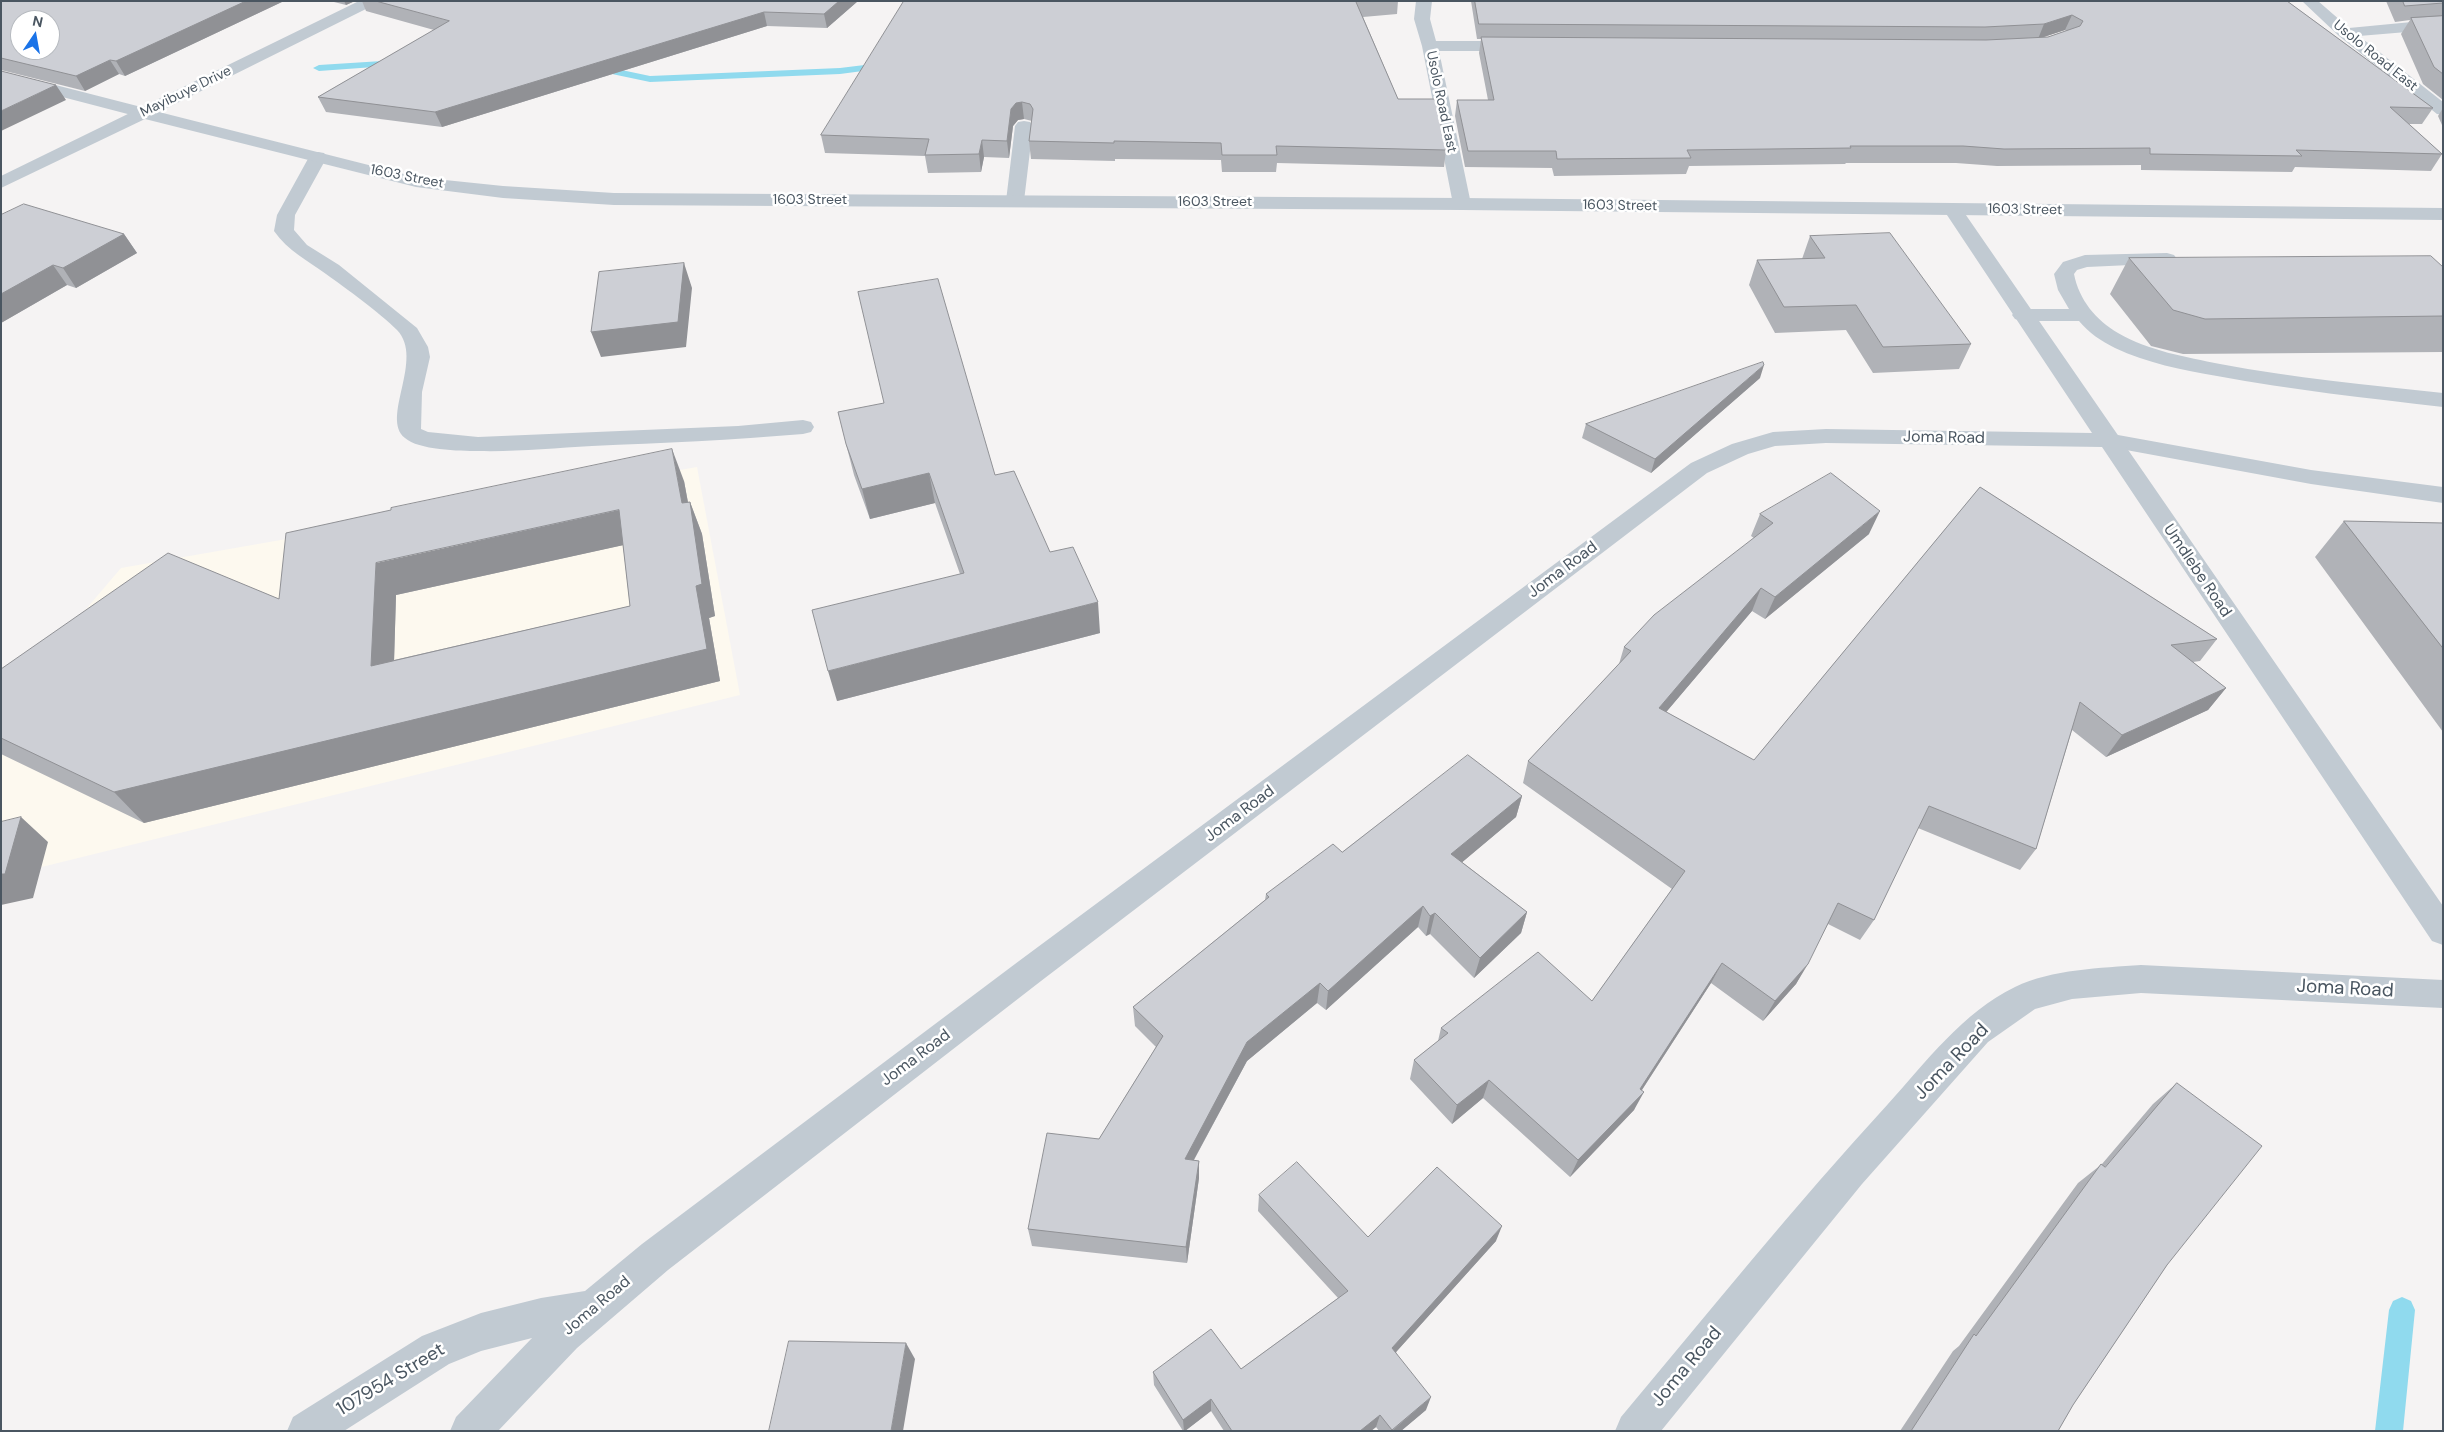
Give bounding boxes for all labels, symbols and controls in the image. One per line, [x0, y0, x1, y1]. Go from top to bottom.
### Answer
north arrow [10, 10, 60, 60]
text: N [31, 11, 45, 31]
street label: Usolo Road East [2329, 17, 2421, 95]
street label: Usolo Road East [1422, 50, 1460, 154]
street label: Mayibuye Drive [138, 63, 234, 121]
street label: 1603 Street [369, 162, 445, 192]
street label: 1603 Street [773, 192, 847, 208]
street label: 1603 Street [1178, 194, 1252, 210]
street label: 1603 Street [1583, 197, 1657, 215]
street label: 1603 Street [1988, 201, 2062, 219]
street label: Joma Road [1903, 428, 1985, 448]
street label: Umdlebe Road [2159, 521, 2235, 621]
street label: Joma Road [1524, 538, 1602, 602]
street label: Joma Road [1201, 782, 1279, 846]
street label: Joma Road [2296, 975, 2394, 1003]
street label: Joma Road [1910, 1019, 1994, 1105]
street label: Joma Road [877, 1026, 955, 1090]
street label: Joma Road [559, 1272, 635, 1340]
street label: Joma Road [1647, 1322, 1727, 1412]
street label: 107954 Street [333, 1339, 449, 1421]

